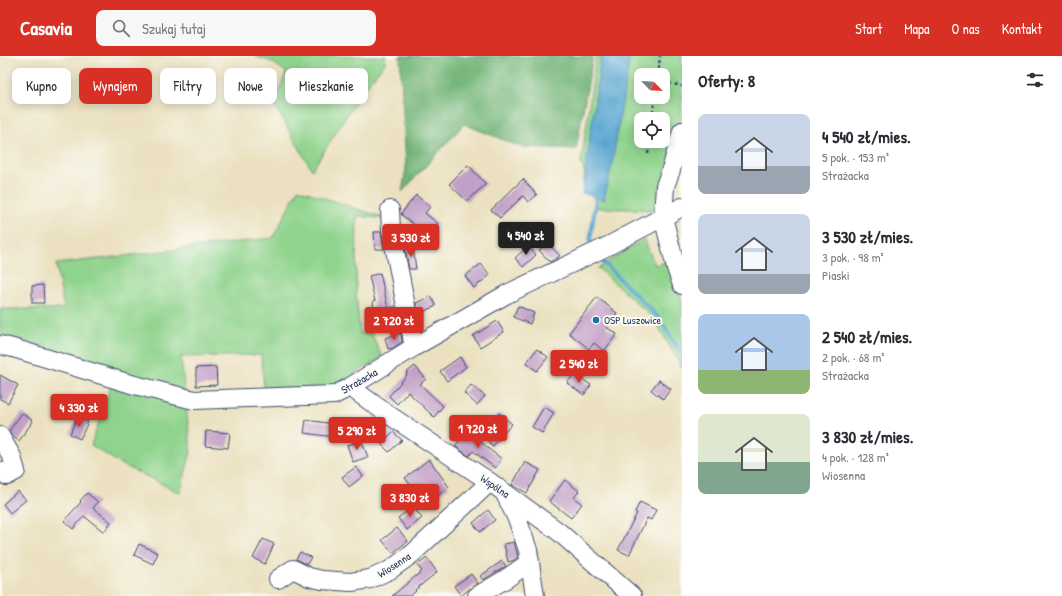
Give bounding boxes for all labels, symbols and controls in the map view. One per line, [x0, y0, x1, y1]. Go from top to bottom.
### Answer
search box [96, 10, 376, 46]
text: Casavia [20, 15, 72, 41]
icon: search [110, 17, 132, 39]
text: Szukaj tutaj [142, 18, 206, 39]
text: Start [855, 19, 882, 38]
text: Mapa [904, 19, 930, 38]
text: O nas [952, 19, 980, 38]
text: Kontakt [1002, 19, 1042, 38]
chip: Kupno [12, 68, 71, 104]
chip: Wynajem [79, 68, 152, 104]
chip: Filtry [160, 68, 216, 104]
chip: Nowe [224, 68, 277, 104]
chip: Mieszkanie [285, 68, 368, 104]
north arrow [634, 68, 670, 104]
map controls [634, 68, 670, 148]
text: Oferty: 8 [698, 69, 755, 92]
icon: filters [1024, 69, 1046, 91]
button: locate [634, 112, 670, 148]
text: 4 540 zł/mies. [822, 125, 911, 148]
icon: home [730, 130, 778, 178]
text: 5 pok. · 153 m² [822, 148, 889, 166]
text: Strażacka [822, 166, 869, 184]
pin: 4 540 zł [485, 222, 567, 256]
pin: 3 530 zł [370, 224, 452, 258]
text: 3 530 zł/mies. [822, 225, 913, 248]
text: 4 540 zł [507, 226, 545, 244]
text: 3 530 zł [391, 228, 431, 246]
icon: home [730, 230, 778, 278]
text: 3 pok. · 98 m² [822, 248, 884, 266]
text: Piaski [822, 266, 850, 284]
pin: 2 720 zł [353, 307, 435, 341]
text: 2 720 zł [374, 311, 414, 329]
place label: OSP Luszowice [604, 313, 662, 327]
marker: OSP Luszowice [591, 315, 601, 325]
text: 2 540 zł/mies. [822, 325, 912, 348]
icon: home [730, 330, 778, 378]
text: 2 pok. · 68 m² [822, 348, 884, 366]
pin: 2 540 zł [538, 350, 620, 384]
text: 2 540 zł [560, 354, 598, 372]
street label: Strażacka [338, 365, 380, 397]
text: Strażacka [822, 366, 869, 384]
pin: 4 330 zł [38, 394, 120, 428]
text: 4 330 zł [60, 398, 98, 416]
pin: 1 720 zł [437, 415, 519, 449]
pin: 5 290 zł [316, 417, 398, 451]
text: 1 720 zł [458, 419, 498, 437]
text: 5 290 zł [338, 421, 376, 439]
text: 3 830 zł/mies. [822, 425, 913, 448]
icon: home [730, 430, 778, 478]
text: 4 pok. · 128 m² [822, 448, 889, 466]
text: Wiosenna [822, 466, 865, 484]
street label: Wspólna [478, 471, 513, 501]
pin: 3 830 zł [369, 484, 451, 518]
text: 3 830 zł [390, 488, 430, 506]
street label: Wiosenna [375, 549, 414, 581]

